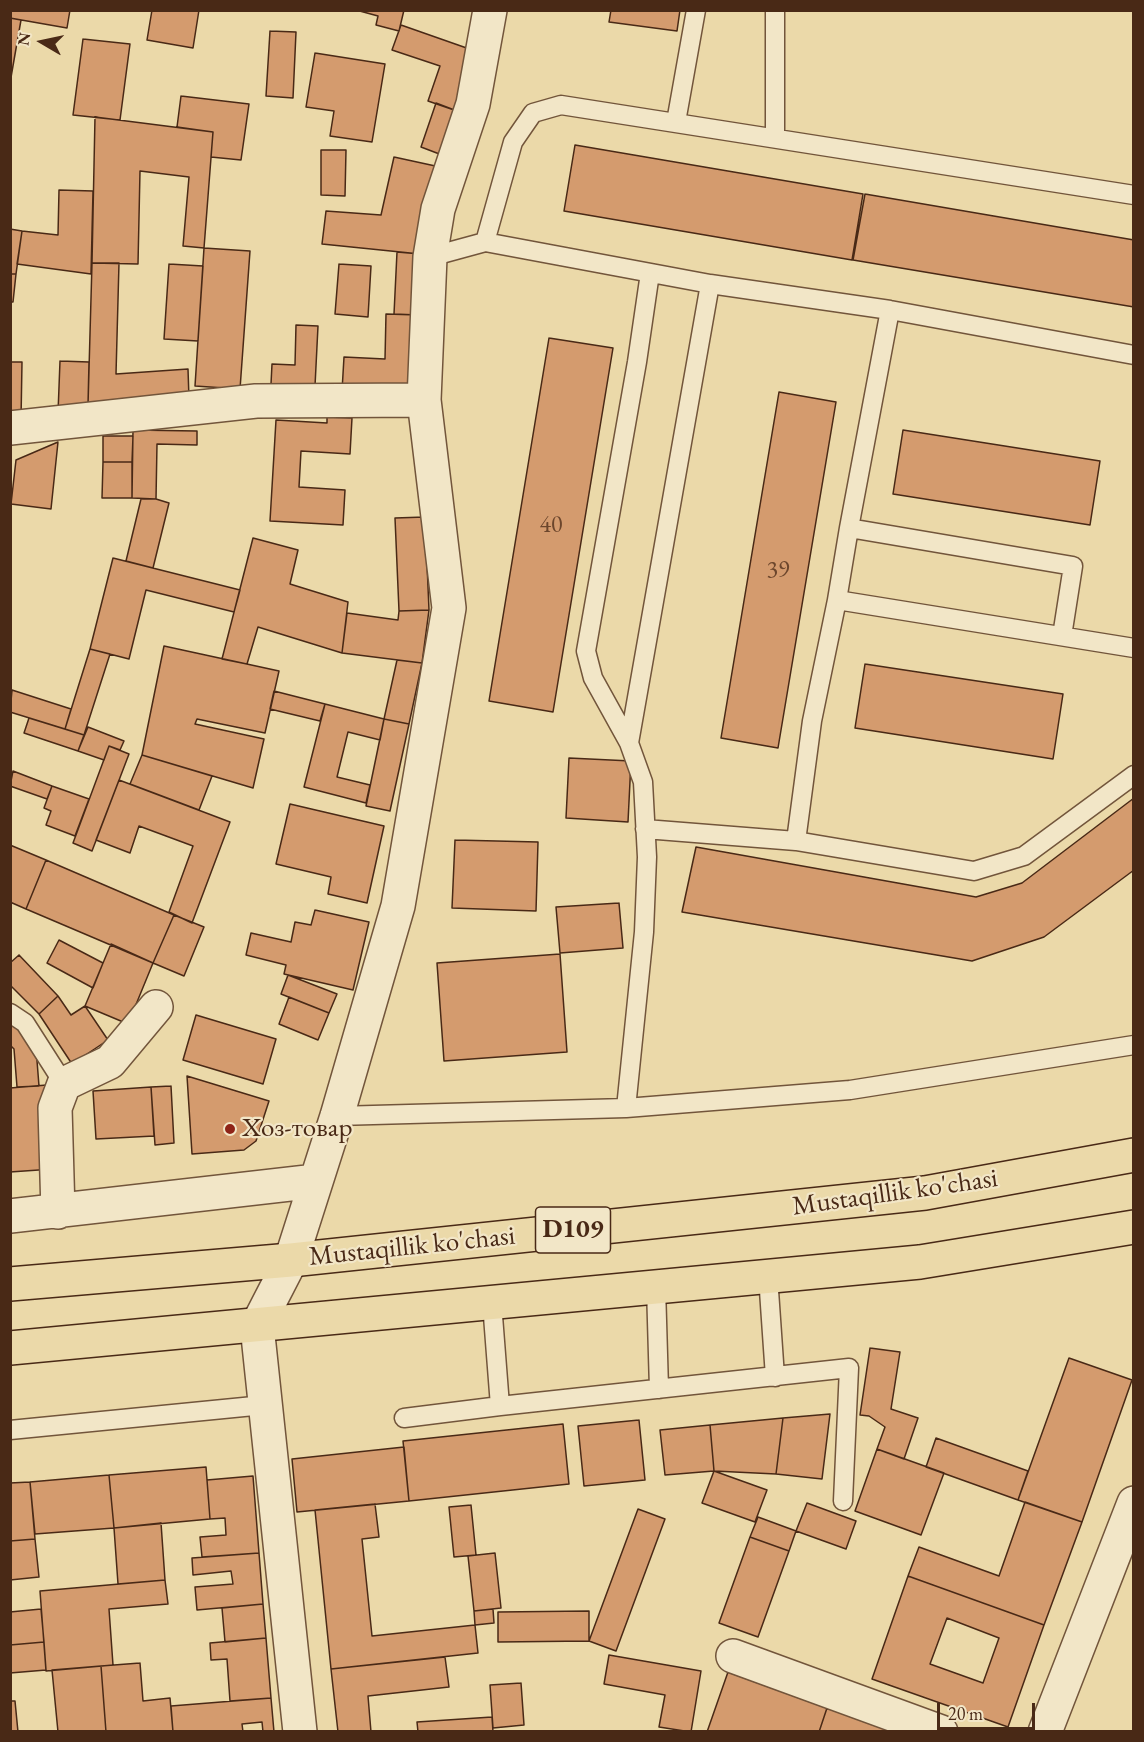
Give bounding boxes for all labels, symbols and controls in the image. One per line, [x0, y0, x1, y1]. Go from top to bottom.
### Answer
north arrow [12, 12, 72, 72]
text: N [12, 31, 35, 47]
house number: 40 [539, 511, 563, 539]
house number: 39 [766, 556, 790, 584]
place label: Хоз-товар [242, 1113, 352, 1145]
marker: Хоз-товар [223, 1122, 237, 1136]
street label: Mustaqillik ko'chasi [790, 1163, 1000, 1223]
road number: D109 [536, 1207, 610, 1253]
street label: Mustaqillik ko'chasi [307, 1220, 517, 1274]
scale bar [940, 1691, 1038, 1729]
text: 20 m [948, 1702, 983, 1725]

